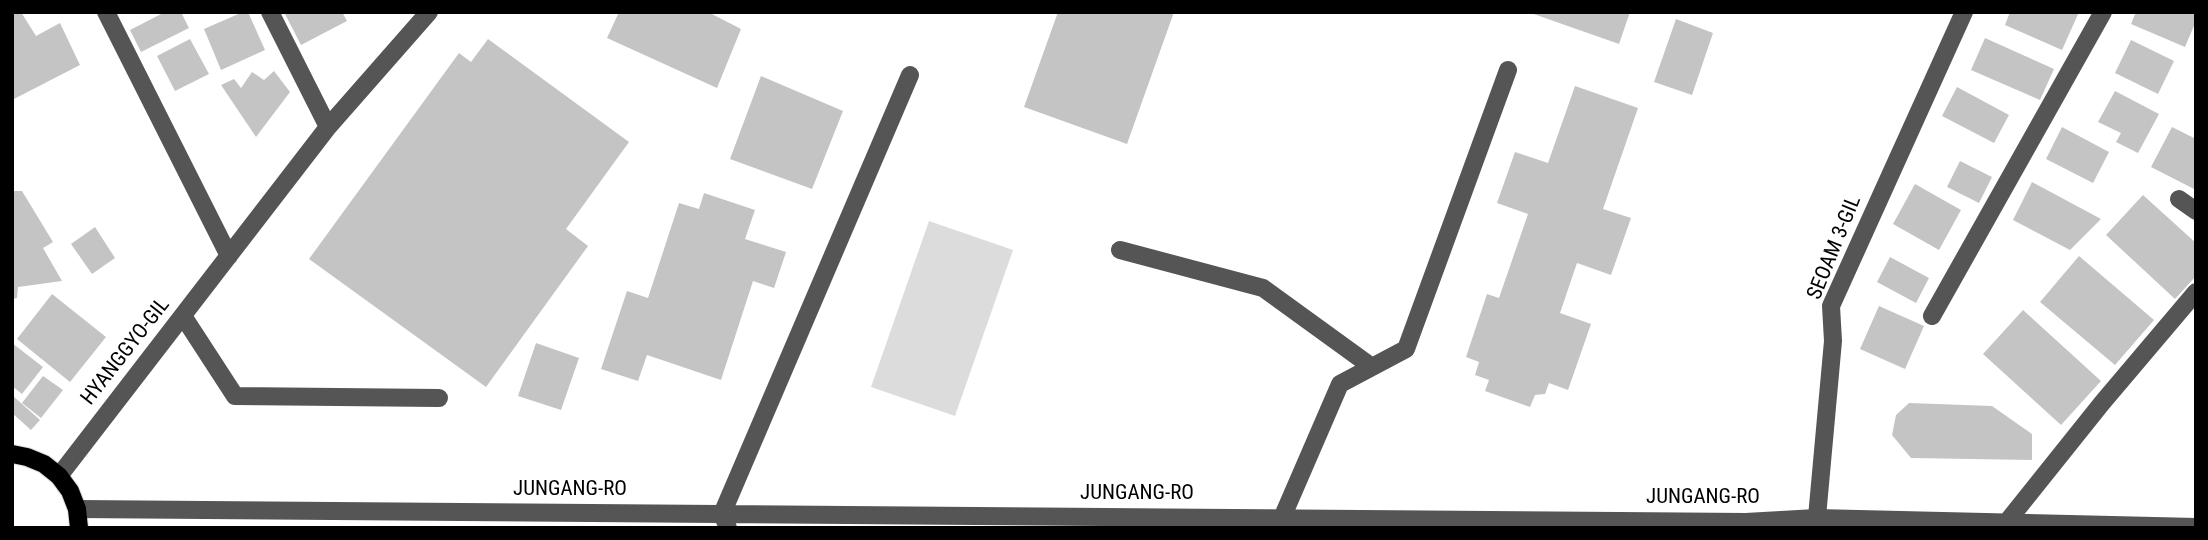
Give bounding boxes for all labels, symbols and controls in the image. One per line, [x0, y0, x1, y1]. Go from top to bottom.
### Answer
street label: SEOAM 3-GIL [1803, 192, 1867, 304]
street label: HYANGGYO-GIL [76, 293, 176, 411]
street label: JUNGANG-RO [513, 477, 627, 503]
street label: JUNGANG-RO [1080, 481, 1194, 507]
street label: JUNGANG-RO [1646, 485, 1760, 511]

